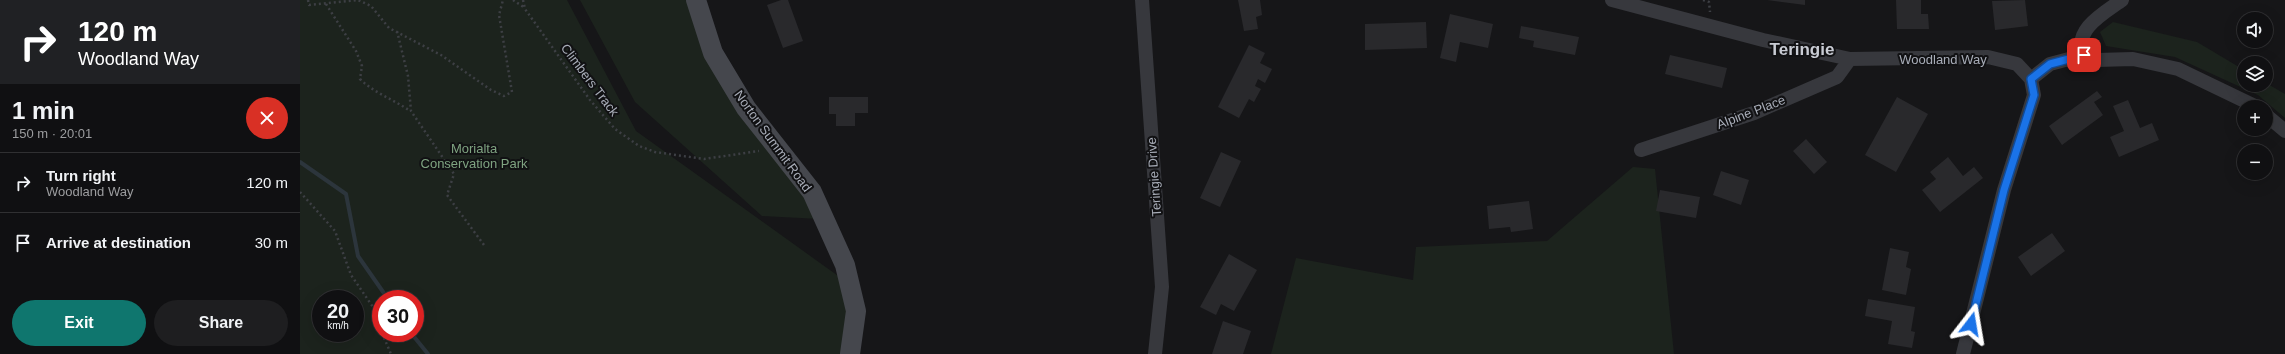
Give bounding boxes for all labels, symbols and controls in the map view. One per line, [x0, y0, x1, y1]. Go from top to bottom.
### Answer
map controls [2237, 12, 2273, 180]
button: sound [2237, 12, 2273, 48]
icon: right [12, 16, 64, 68]
text: 120 m [78, 16, 157, 47]
pin [2067, 38, 2101, 72]
district label: Teringie [1770, 40, 1834, 59]
street label: Climbers Track [558, 41, 622, 120]
icon: arrive [2073, 44, 2095, 66]
text: Woodland Way [78, 49, 199, 69]
street label: Woodland Way [1899, 52, 1987, 67]
button: layers [2237, 56, 2273, 92]
street label: Norton Summit Road [731, 87, 815, 195]
street label: Alpine Place [1715, 92, 1787, 132]
text: 1 min [12, 97, 75, 124]
button: close [246, 97, 288, 139]
button: + [2237, 100, 2273, 136]
text: 150 m · 20:01 [12, 126, 92, 141]
street label: Teringie Drive [1144, 137, 1164, 217]
park label: Morialta Conservation Park [421, 141, 528, 171]
button: − [2237, 144, 2273, 180]
text: Turn right [46, 167, 116, 184]
icon: right [12, 172, 34, 194]
text: 120 m [246, 174, 288, 191]
text: Woodland Way [46, 184, 133, 199]
icon: arrive [12, 232, 34, 254]
text: Arrive at destination [46, 234, 191, 251]
text: 30 m [255, 234, 288, 251]
speed limit sign: 30 [372, 290, 424, 342]
button: Exit [12, 300, 146, 346]
button: Share [154, 300, 288, 346]
text: 20 [327, 300, 349, 322]
position arrow [1950, 303, 1992, 345]
text: km/h [327, 320, 349, 331]

